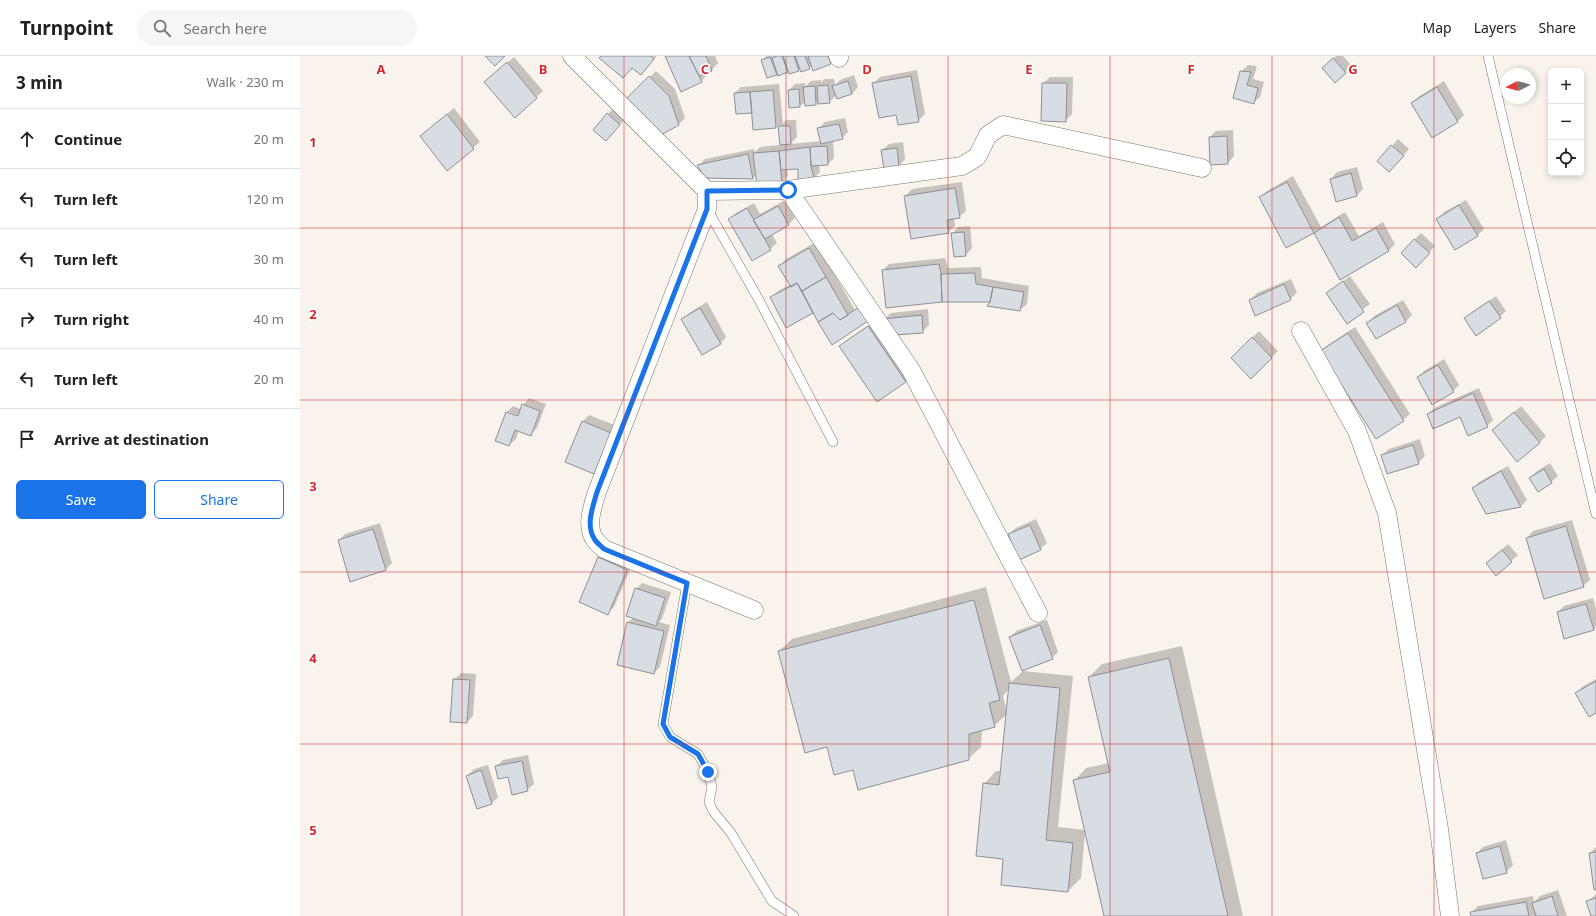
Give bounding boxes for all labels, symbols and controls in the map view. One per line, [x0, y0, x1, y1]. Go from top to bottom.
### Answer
search box [137, 10, 417, 46]
text: Turnpoint [20, 15, 113, 41]
icon: search [151, 17, 173, 39]
text: Search here [183, 18, 267, 38]
text: Map [1423, 18, 1452, 37]
text: Layers [1474, 18, 1516, 37]
text: Share [1538, 18, 1576, 37]
text: A [377, 60, 386, 78]
text: B [539, 60, 547, 78]
text: C [701, 60, 709, 78]
text: D [862, 60, 872, 78]
text: E [1025, 60, 1033, 78]
text: F [1187, 60, 1195, 78]
text: G [1348, 60, 1358, 78]
north arrow [1500, 68, 1536, 104]
map controls [1548, 68, 1584, 176]
button: + [1548, 68, 1584, 104]
text: 3 min [16, 71, 63, 94]
text: Walk · 230 m [206, 73, 284, 91]
button: − [1548, 104, 1584, 140]
icon: ahead [16, 128, 38, 150]
text: Continue [54, 129, 122, 149]
text: 20 m [254, 130, 284, 148]
text: 1 [309, 133, 317, 151]
button: locate [1548, 140, 1584, 176]
route start [779, 181, 797, 199]
icon: left [16, 188, 38, 210]
text: Turn left [54, 189, 118, 209]
text: 120 m [246, 190, 284, 208]
icon: left [16, 248, 38, 270]
text: Turn left [54, 249, 118, 269]
text: 30 m [254, 250, 284, 268]
text: 2 [309, 305, 317, 323]
icon: right [16, 308, 38, 330]
text: Turn right [54, 309, 129, 329]
text: 40 m [254, 310, 284, 328]
icon: left [16, 368, 38, 390]
text: Turn left [54, 369, 118, 389]
text: 20 m [254, 370, 284, 388]
icon: arrive [16, 428, 38, 450]
text: Arrive at destination [54, 429, 209, 449]
text: 3 [309, 477, 317, 495]
button: Save [16, 480, 146, 519]
button: Share [154, 480, 284, 519]
text: 4 [309, 649, 317, 667]
route end [699, 763, 717, 781]
text: 5 [309, 821, 317, 839]

